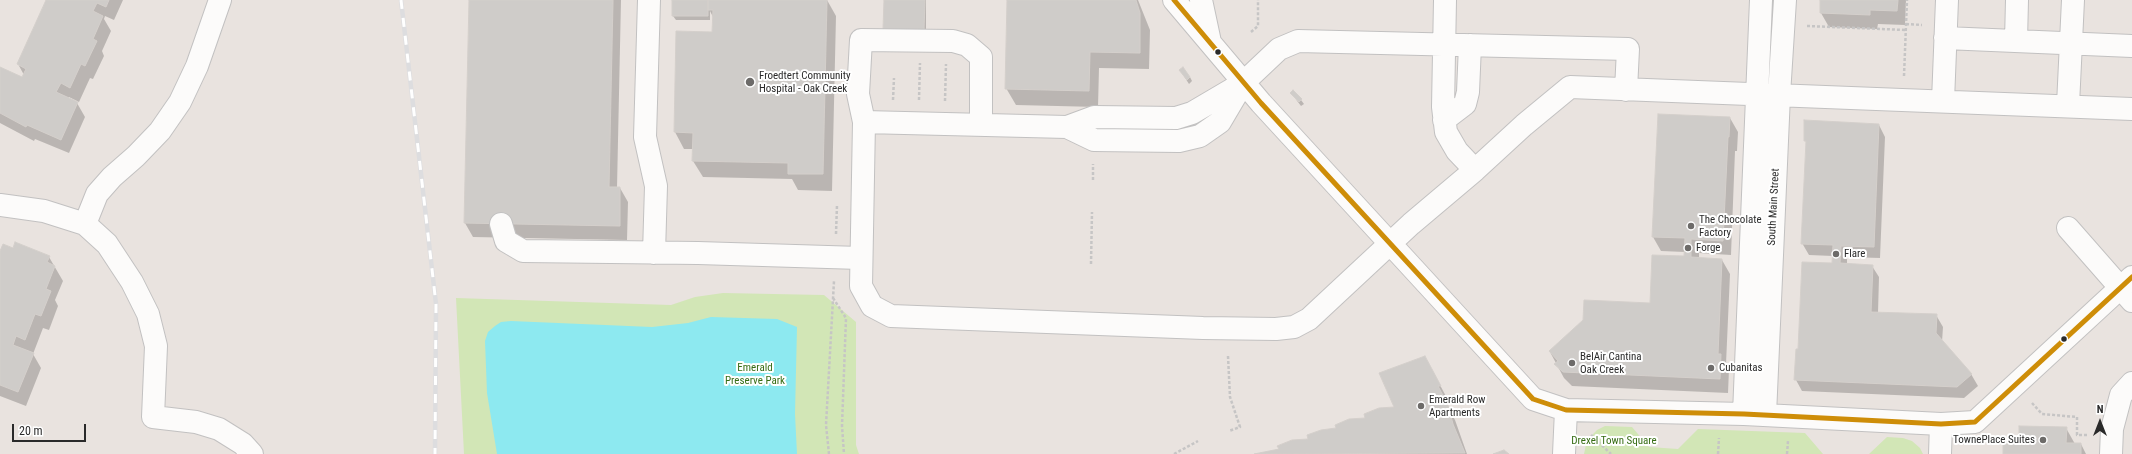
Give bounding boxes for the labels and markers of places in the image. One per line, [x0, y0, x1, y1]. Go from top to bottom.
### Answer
unlabelled marker [1213, 47, 1223, 57]
place label: Froedtert Community Hospital - Oak Creek [759, 69, 851, 95]
marker: Froedtert Community Hospital - Oak Creek [744, 76, 756, 88]
place label: The Chocolate Factory [1699, 213, 1762, 239]
marker: The Chocolate Factory [1686, 221, 1696, 231]
place label: Forge [1696, 241, 1721, 255]
marker: Forge [1683, 243, 1693, 253]
place label: Flare [1844, 247, 1865, 261]
marker: Flare [1831, 249, 1841, 259]
unlabelled marker [2059, 334, 2069, 344]
place label: BelAir Cantina Oak Creek [1580, 350, 1642, 376]
marker: BelAir Cantina Oak Creek [1567, 358, 1577, 368]
place label: Cubanitas [1719, 361, 1763, 375]
marker: Cubanitas [1706, 363, 1716, 373]
place label: Emerald Row Apartments [1429, 393, 1485, 419]
marker: Emerald Row Apartments [1416, 401, 1426, 411]
place label: TownePlace Suites [1953, 433, 2035, 447]
marker: TownePlace Suites [2038, 435, 2048, 445]

